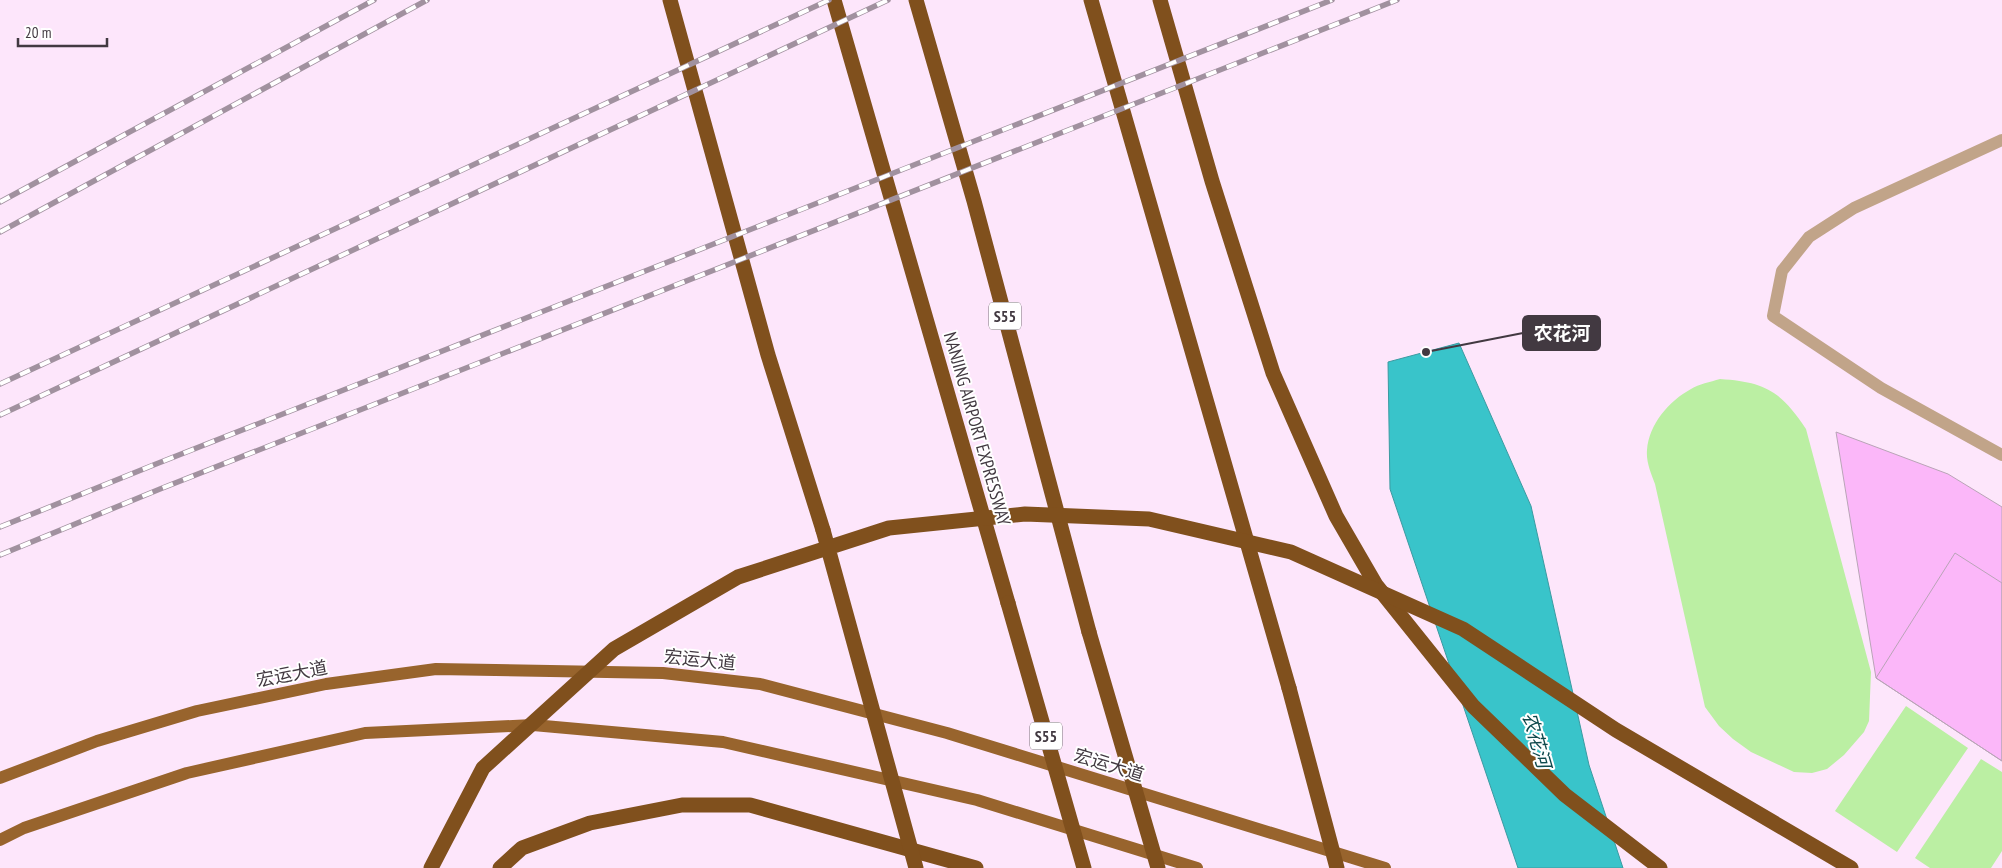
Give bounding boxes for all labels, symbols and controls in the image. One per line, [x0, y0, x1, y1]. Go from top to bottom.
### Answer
scale bar [18, 15, 106, 47]
text: 20 m [25, 23, 51, 42]
road number: S55 [989, 302, 1021, 330]
callout: 农花河 [1523, 316, 1600, 350]
text: 农花河 [1533, 321, 1591, 345]
street label: NANJING AIRPORT EXPRESSWAY [939, 329, 1016, 529]
street label: 宏运大道 [663, 644, 737, 675]
street label: 宏运大道 [254, 655, 329, 692]
water label: 农花河 [1518, 709, 1557, 775]
road number: S55 [1030, 722, 1062, 749]
street label: 宏运大道 [1071, 743, 1147, 786]

